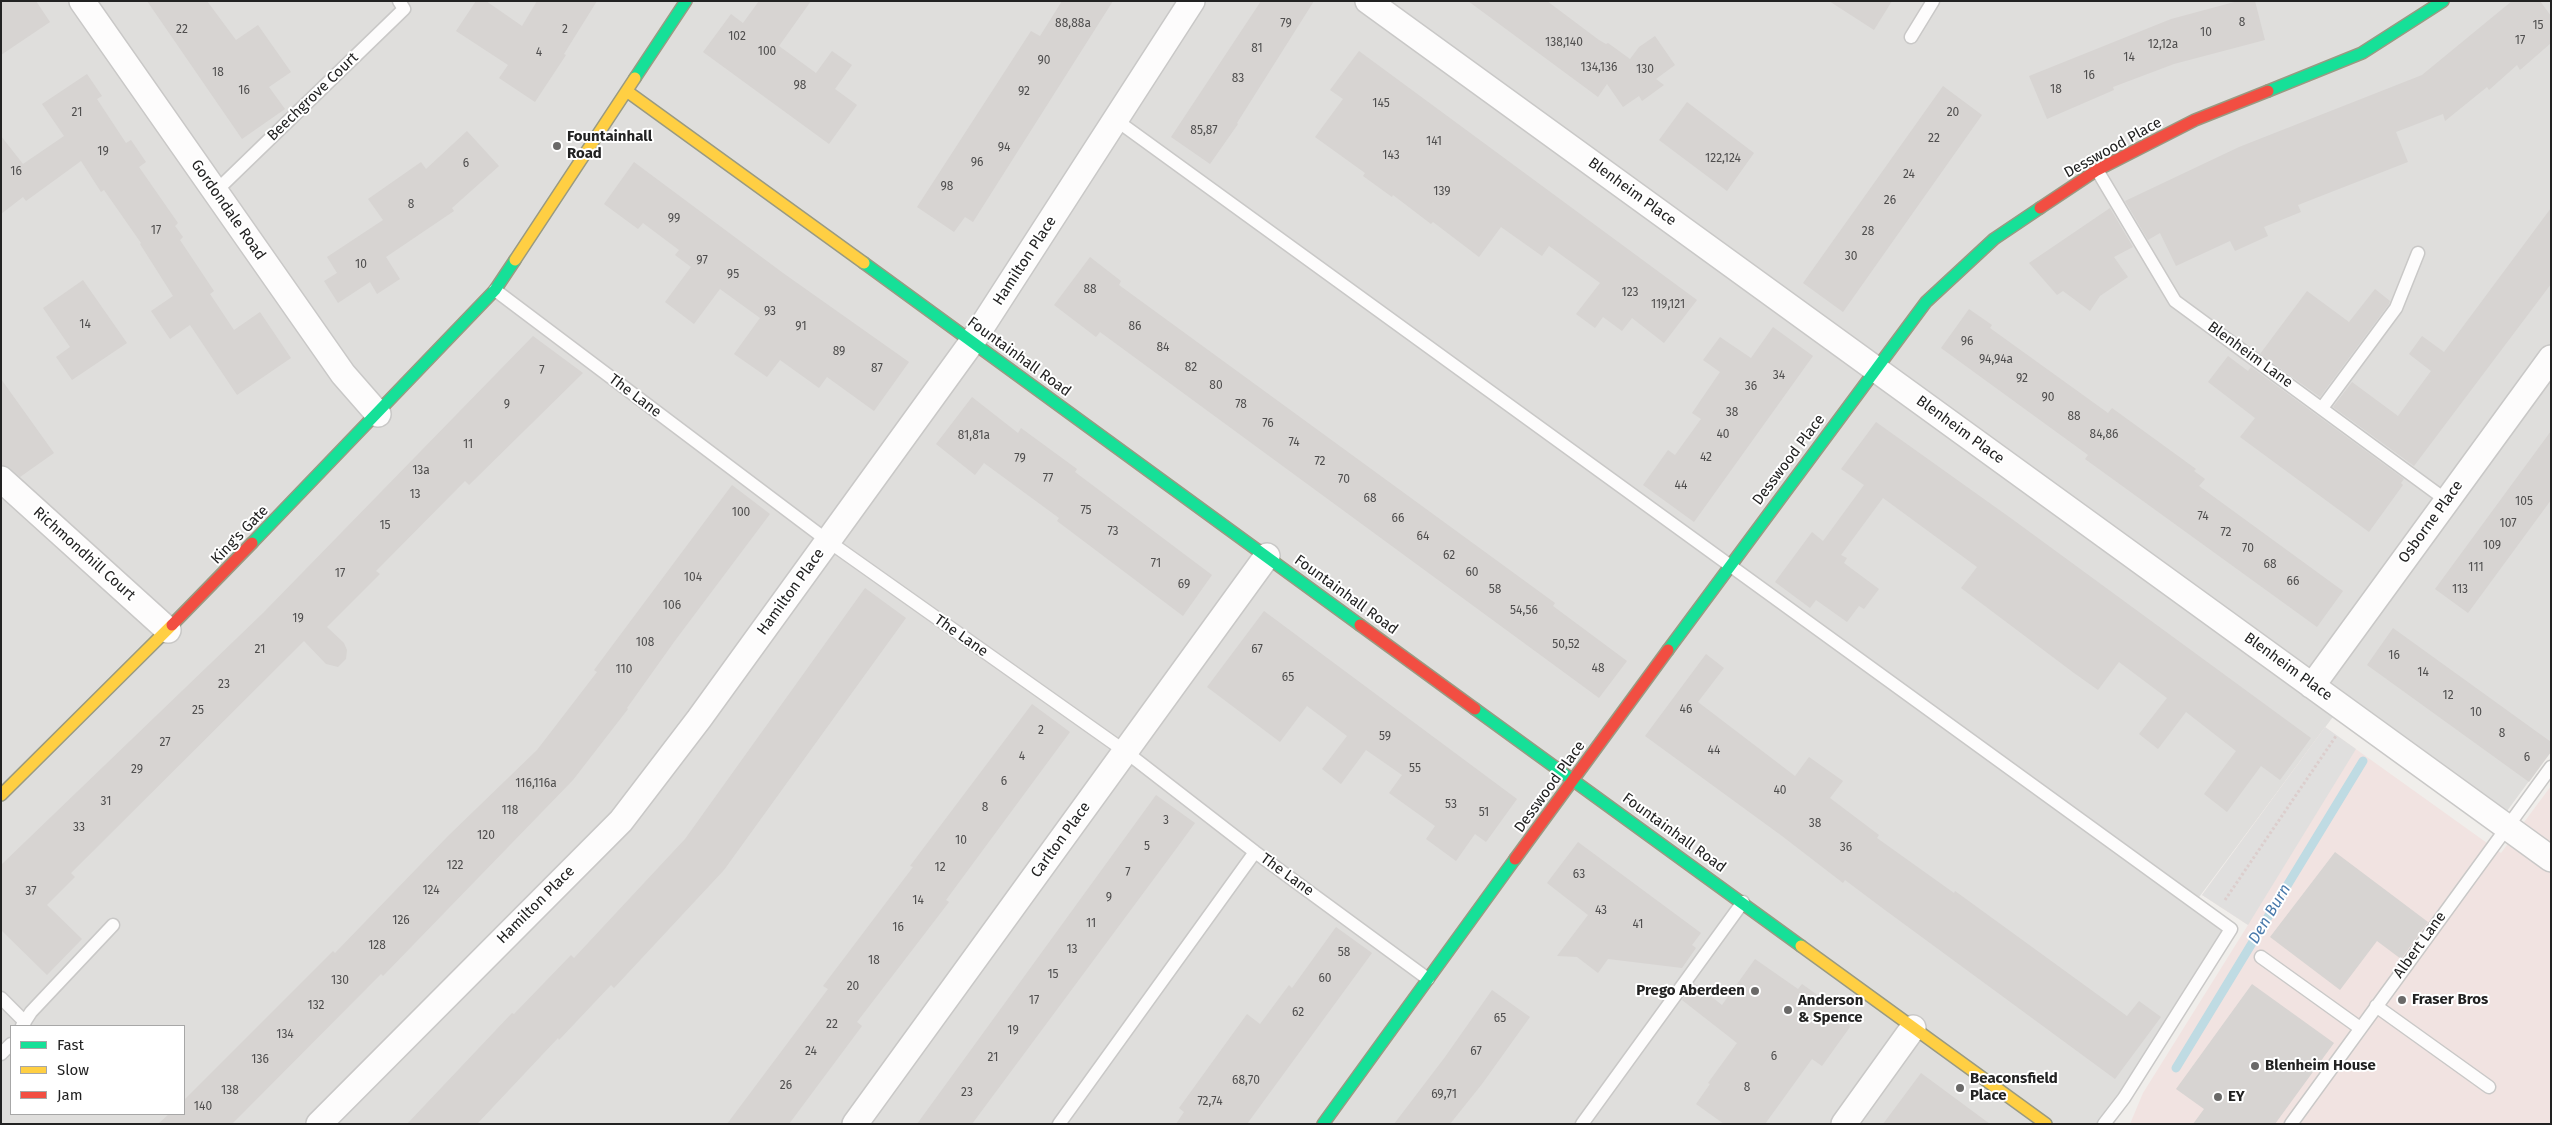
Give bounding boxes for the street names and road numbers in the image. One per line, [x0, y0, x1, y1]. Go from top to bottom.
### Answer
street label: Beechgrove Court [264, 49, 362, 145]
street label: Desswood Place [2061, 114, 2165, 182]
street label: Blenheim Place [1584, 154, 1680, 230]
street label: Gordondale Road [187, 156, 269, 264]
street label: Hamilton Place [989, 213, 1061, 309]
street label: Fountainhall Road [964, 313, 1074, 401]
street label: Blenheim Lane [2204, 318, 2296, 392]
street label: The Lane [605, 370, 665, 422]
street label: Blenheim Place [1912, 392, 2008, 468]
street label: Desswood Place [1749, 411, 1829, 509]
street label: Osborne Place [2395, 477, 2467, 567]
street label: King's Gate [208, 502, 272, 568]
street label: Richmondhill Court [29, 503, 139, 605]
street label: Hamilton Place [754, 545, 828, 639]
street label: Fountainhall Road [1291, 551, 1401, 639]
street label: The Lane [931, 611, 991, 661]
street label: Blenheim Place [2240, 629, 2336, 705]
street label: Desswood Place [1511, 738, 1589, 836]
street label: Fountainhall Road [1619, 789, 1729, 877]
street label: Carlton Place [1027, 799, 1095, 881]
street label: The Lane [1257, 850, 1317, 900]
street label: Hamilton Place [493, 862, 579, 948]
street label: Albert Lane [2390, 908, 2450, 982]

